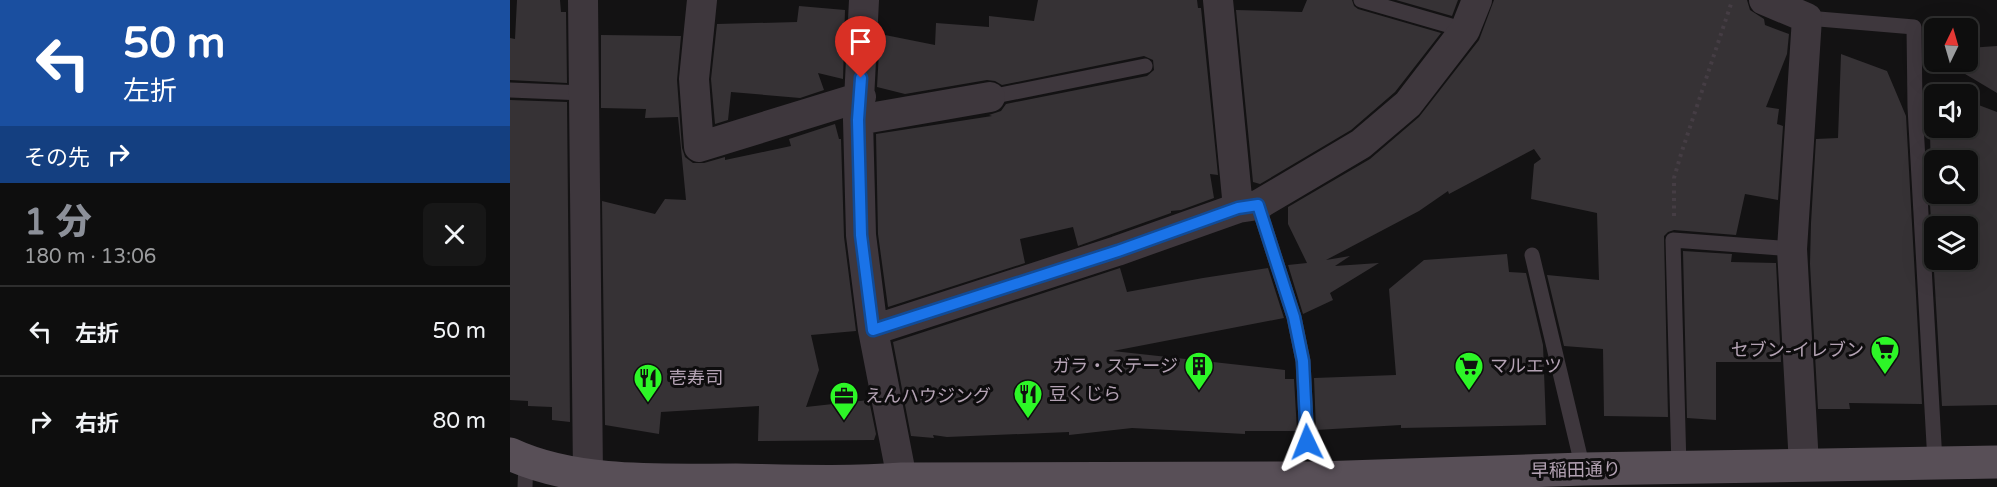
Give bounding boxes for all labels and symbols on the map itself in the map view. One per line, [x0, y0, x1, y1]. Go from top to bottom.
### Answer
pin [835, 16, 886, 78]
north arrow [1924, 18, 1978, 72]
supermarket icon: セブン-イレブン [1869, 334, 1901, 376]
place label: セブン-イレブン [1731, 339, 1864, 361]
building icon: ガラ・ステージ [1183, 350, 1215, 392]
supermarket icon: マルエツ [1453, 350, 1485, 392]
place label: ガラ・ステージ [1052, 355, 1178, 377]
place label: マルエツ [1490, 355, 1562, 377]
restaurant icon: 壱寿司 [632, 362, 664, 404]
place label: 壱寿司 [669, 367, 723, 389]
restaurant icon: 豆くじら [1012, 378, 1044, 420]
office icon: えんハウジング [828, 380, 860, 422]
place label: 豆くじら [1049, 383, 1121, 405]
place label: えんハウジング [865, 385, 991, 407]
position arrow [1275, 410, 1339, 474]
street label: 早稲田通り [1531, 458, 1621, 482]

